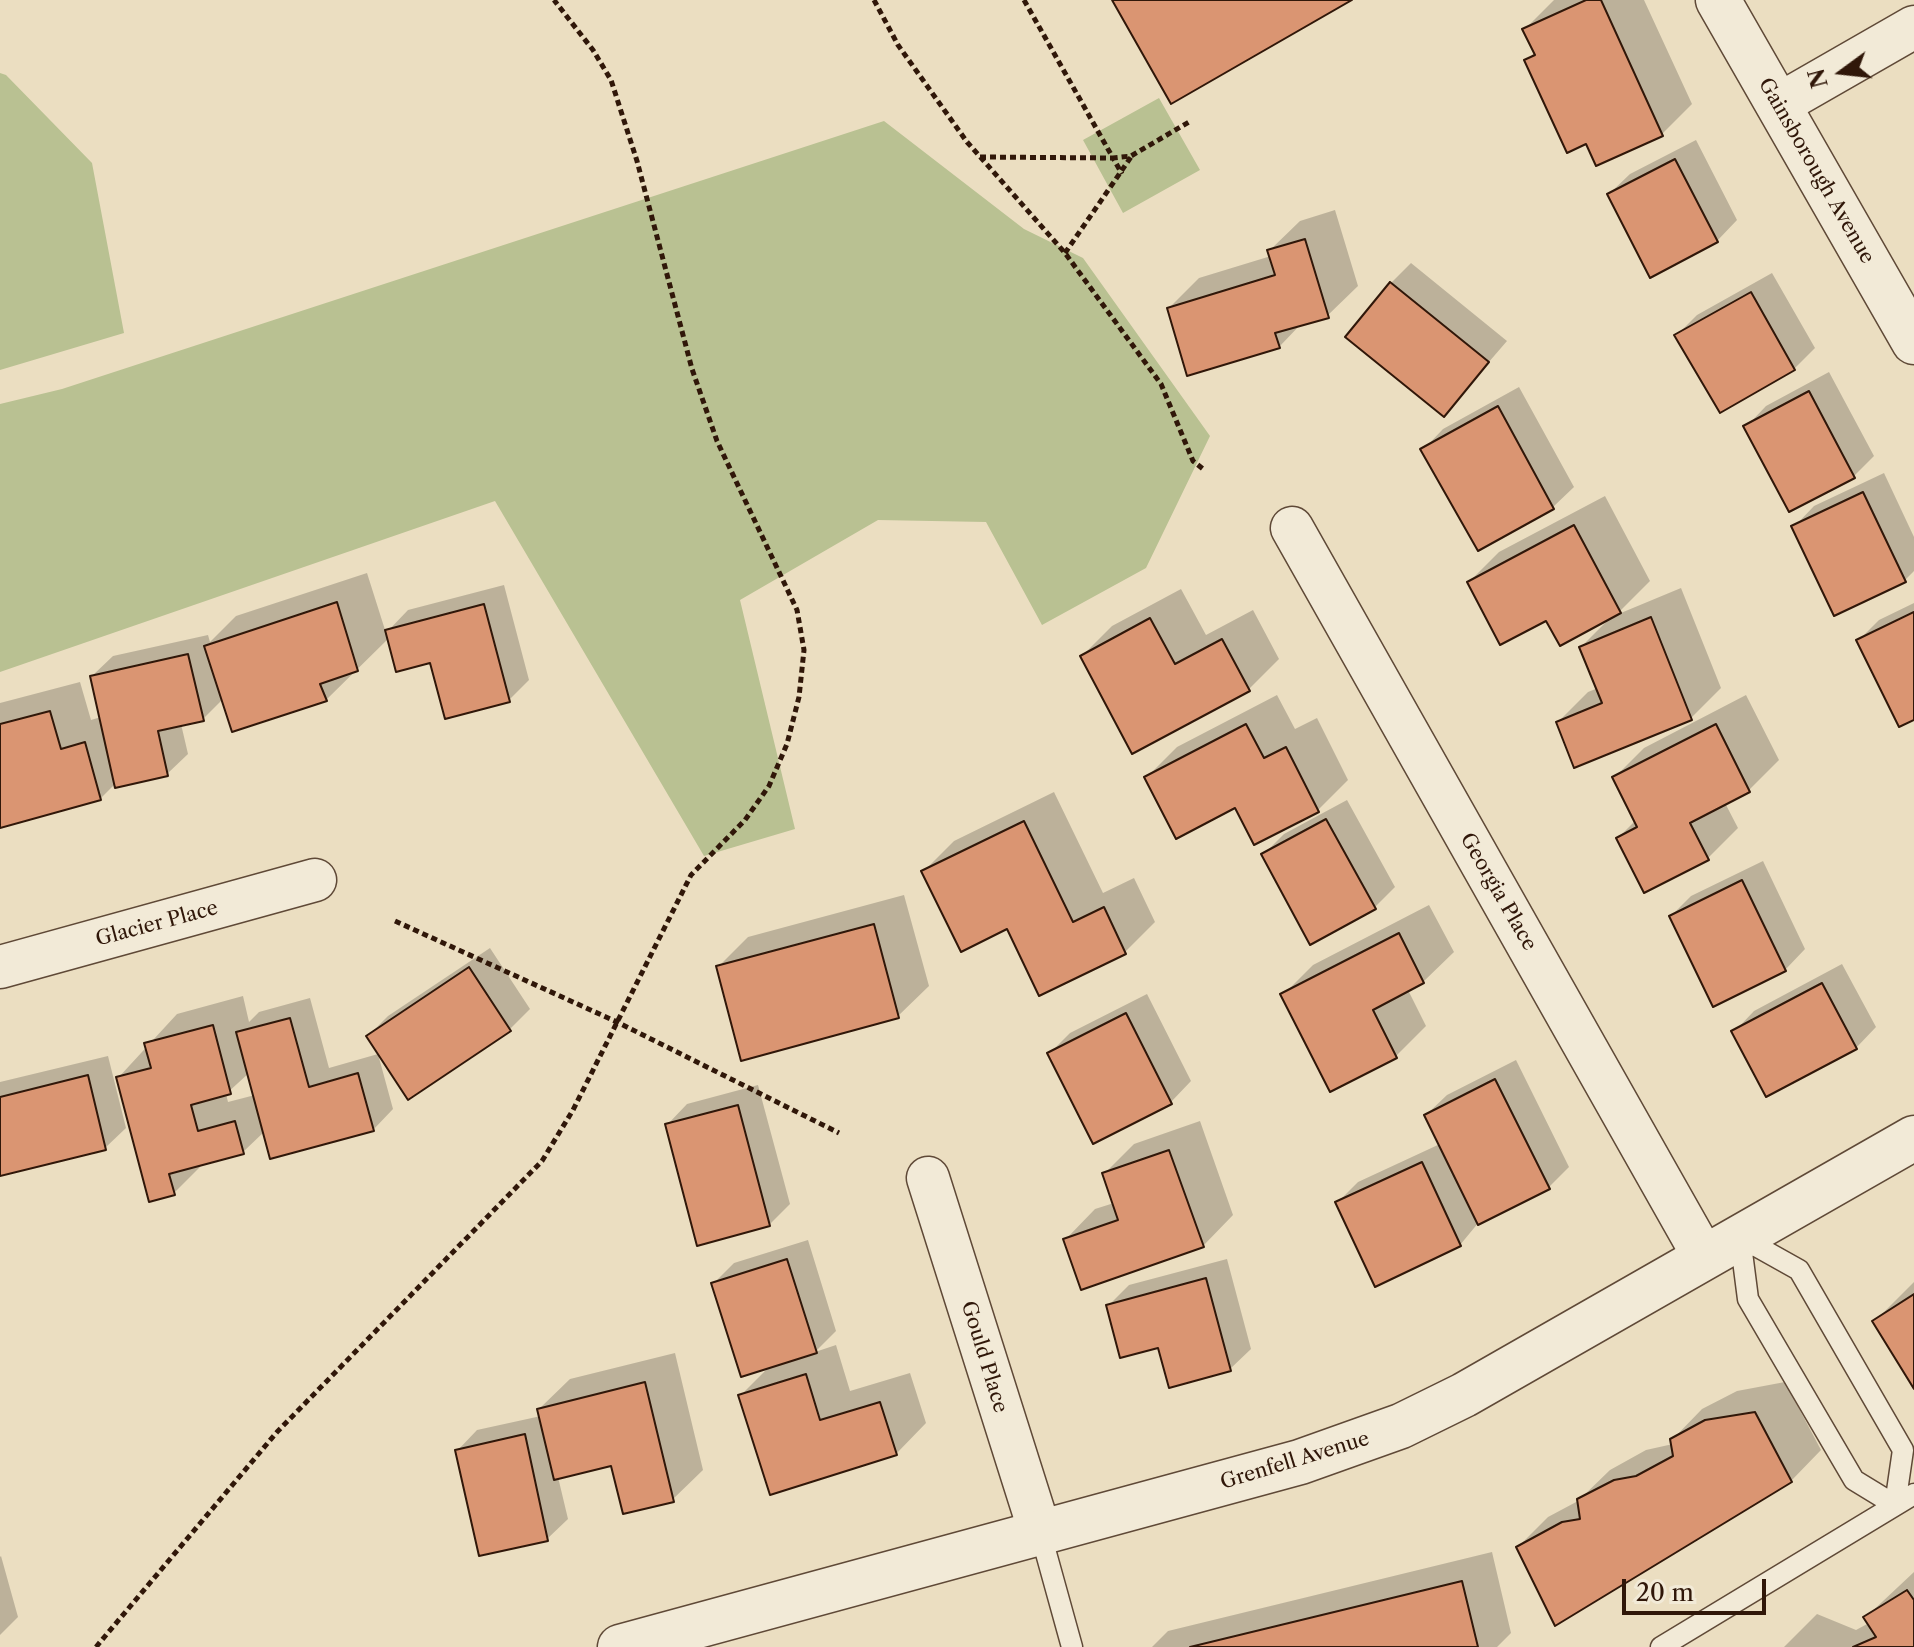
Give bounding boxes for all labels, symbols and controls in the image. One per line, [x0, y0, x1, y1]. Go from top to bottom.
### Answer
north arrow [1802, 32, 1882, 112]
text: N [1803, 66, 1834, 91]
street label: Gainsborough Avenue [1753, 74, 1879, 268]
street label: Georgia Place [1455, 829, 1541, 955]
street label: Glacier Place [93, 896, 221, 952]
street label: Gould Place [956, 1298, 1012, 1416]
street label: Grenfell Avenue [1218, 1427, 1372, 1495]
scale bar [1626, 1563, 1770, 1613]
text: 20 m [1636, 1578, 1694, 1607]

